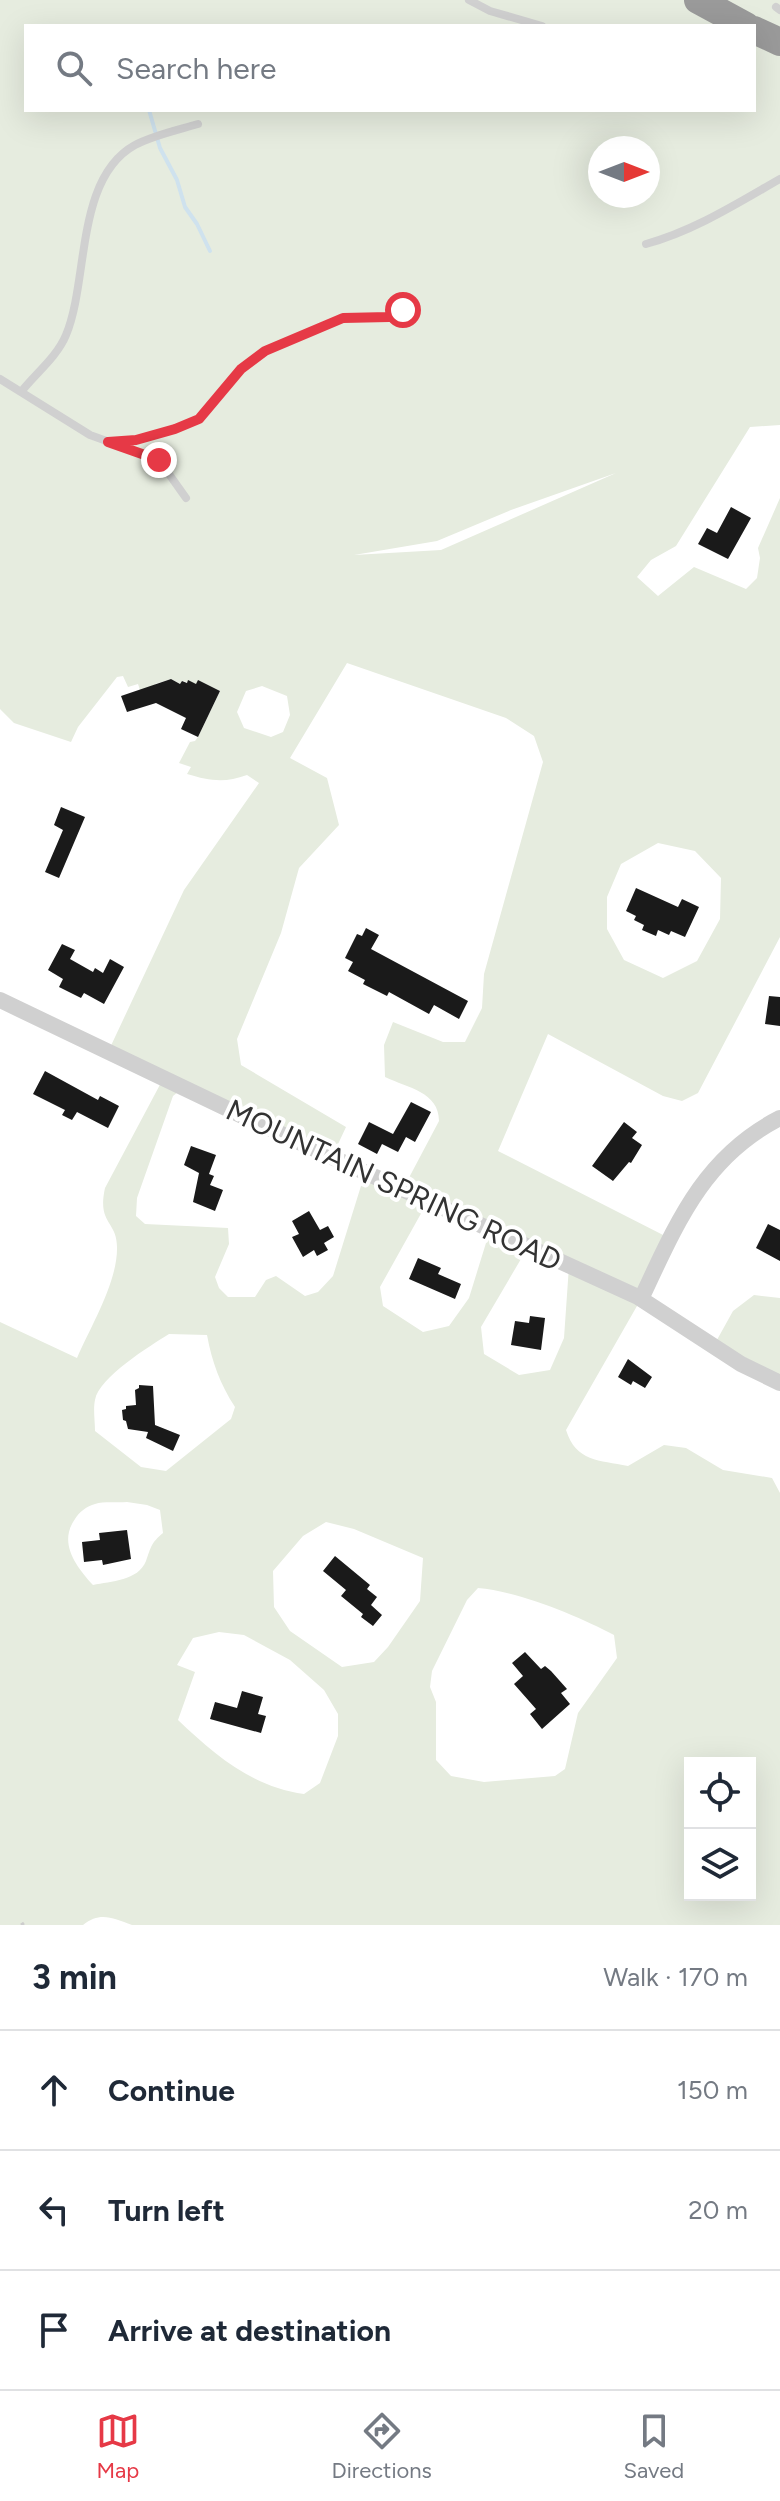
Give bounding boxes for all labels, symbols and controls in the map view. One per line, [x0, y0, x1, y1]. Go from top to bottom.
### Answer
search box [24, 24, 756, 112]
icon: search [52, 46, 96, 90]
text: Search here [116, 50, 276, 87]
north arrow [588, 136, 660, 208]
route start [385, 292, 421, 328]
route end [141, 442, 177, 478]
street label: MOUNTAIN SPRING ROAD [220, 1091, 568, 1279]
map controls [684, 1757, 756, 1901]
button: locate [684, 1757, 756, 1829]
button: layers [684, 1829, 756, 1901]
text: 3 min [32, 1957, 117, 1998]
text: Walk · 170 m [603, 1961, 748, 1993]
icon: ahead [32, 2068, 76, 2112]
text: Continue [108, 2072, 235, 2109]
text: 150 m [677, 2074, 748, 2106]
icon: left [32, 2188, 76, 2232]
text: Turn left [108, 2192, 225, 2229]
text: 20 m [688, 2194, 748, 2226]
icon: arrive [32, 2308, 76, 2352]
text: Arrive at destination [108, 2312, 391, 2349]
tab: Map [96, 2409, 140, 2484]
tab: Directions [332, 2409, 432, 2484]
tab: Saved [623, 2409, 684, 2484]

